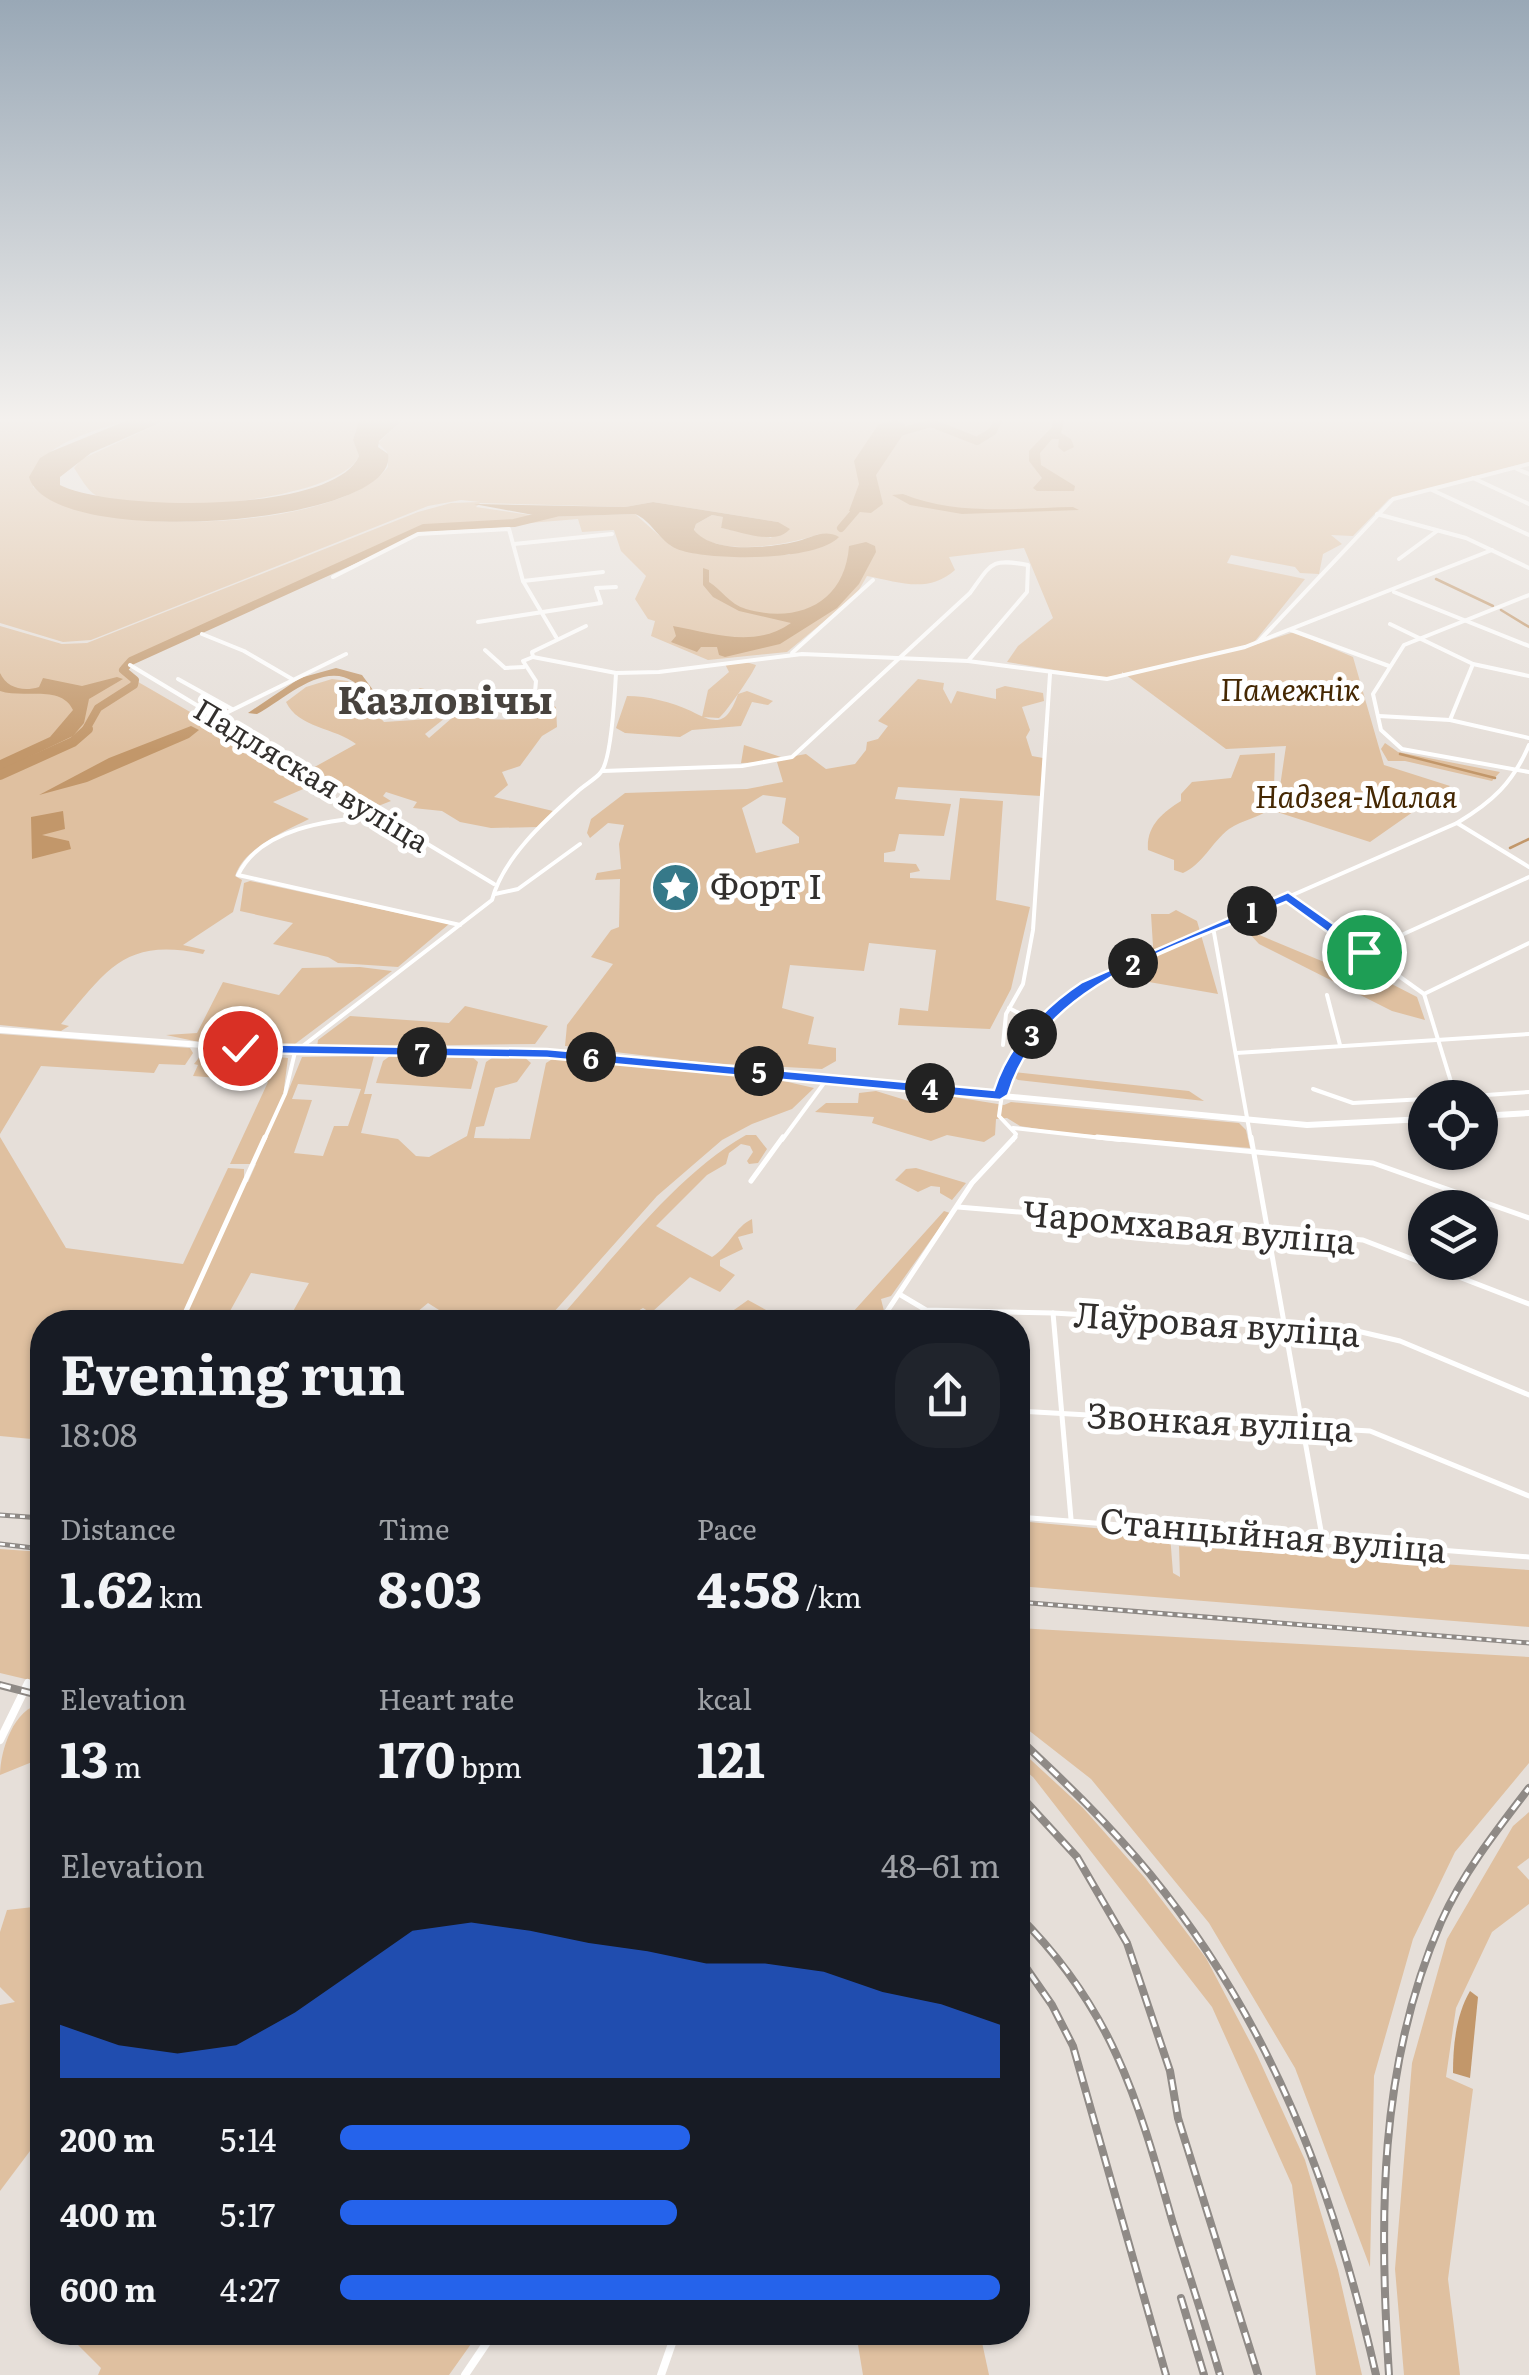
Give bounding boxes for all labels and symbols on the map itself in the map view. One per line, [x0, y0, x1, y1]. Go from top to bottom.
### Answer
park label: Памежнік [1220, 666, 1360, 710]
district label: Казловічы [337, 669, 553, 726]
street label: Падляская вуліца [187, 686, 439, 862]
park label: Надзея-Малая [1255, 773, 1458, 817]
place label: Форт I [710, 858, 822, 910]
place icon: Форт I [649, 861, 701, 913]
pin: 1 [1227, 886, 1277, 936]
pin [1322, 910, 1407, 995]
pin: 2 [1108, 938, 1158, 988]
pin [198, 1006, 283, 1091]
pin: 3 [1007, 1009, 1057, 1059]
pin: 7 [397, 1027, 447, 1077]
pin: 6 [566, 1032, 616, 1082]
pin: 5 [734, 1046, 784, 1096]
pin: 4 [905, 1063, 955, 1113]
street label: Чаромхавая вуліца [1021, 1185, 1358, 1265]
street label: Лаўровая вуліца [1072, 1286, 1362, 1358]
street label: Звонкая вуліца [1086, 1387, 1355, 1453]
street label: Станцыйная вуліца [1098, 1492, 1449, 1574]

